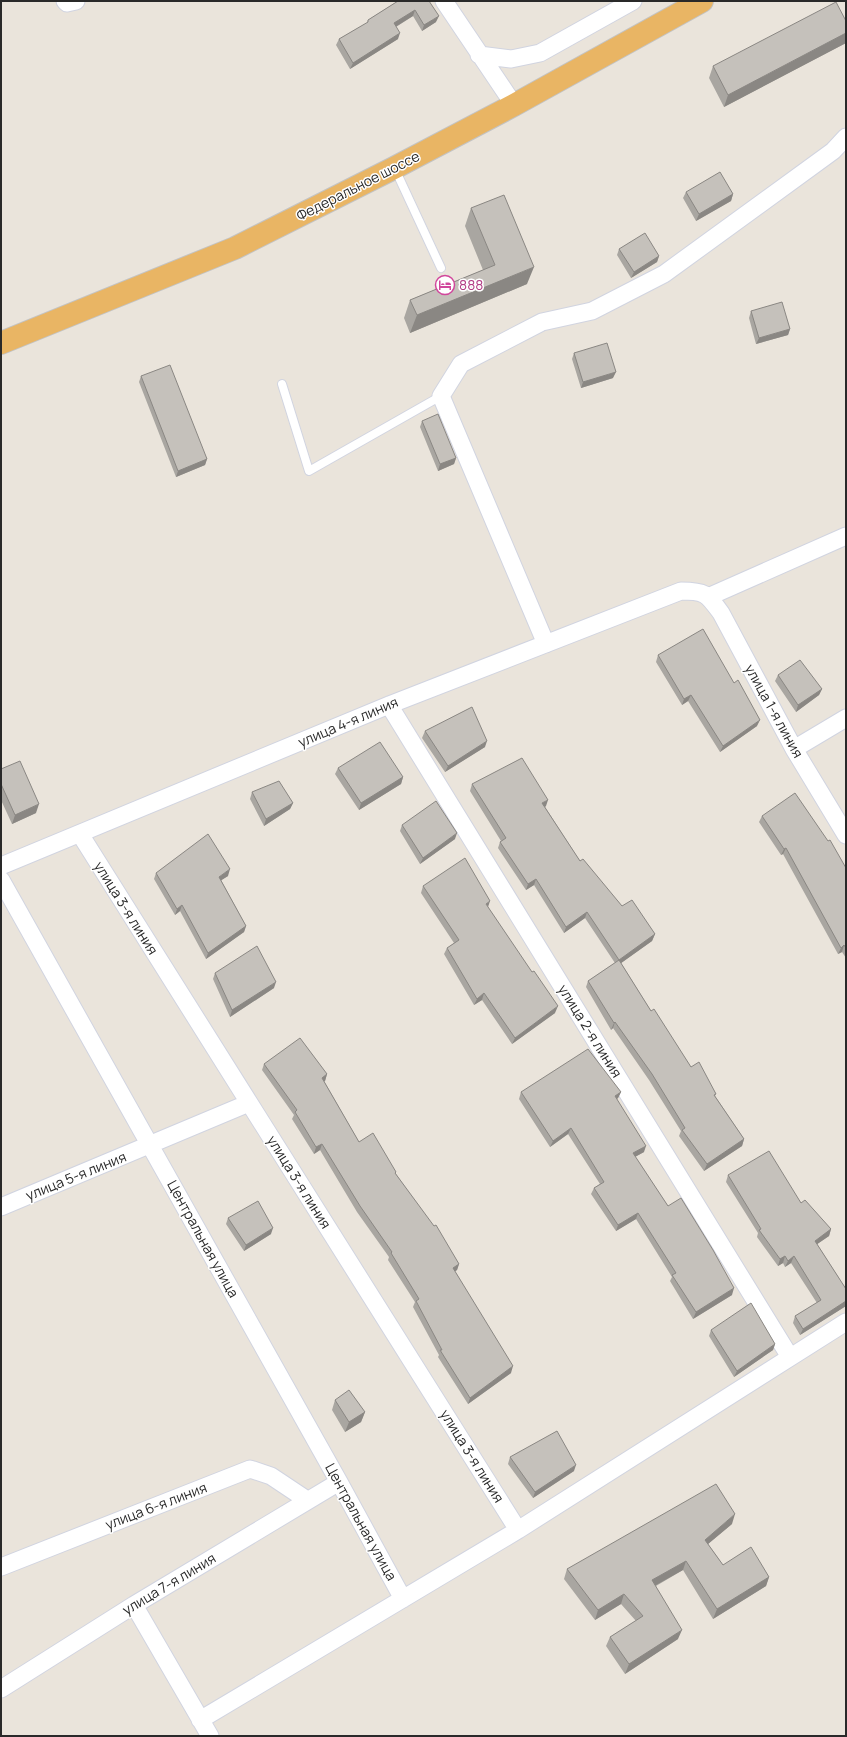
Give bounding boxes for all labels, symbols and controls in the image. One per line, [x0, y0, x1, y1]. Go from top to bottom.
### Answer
street label: Федеральное шоссе [293, 146, 423, 225]
hotel icon: 888 [434, 274, 456, 296]
place label: 888 [459, 275, 483, 294]
street label: улица 1-я линия [741, 661, 808, 761]
street label: улица 4-я линия [295, 692, 401, 751]
street label: улица 3-я линия [90, 858, 163, 958]
street label: улица 2-я линия [554, 980, 627, 1081]
street label: улица 3-я линия [263, 1132, 336, 1232]
street label: улица 5-я линия [23, 1147, 129, 1204]
street label: Центральная улица [163, 1177, 244, 1301]
street label: улица 3-я линия [436, 1406, 509, 1506]
street label: Центральная улица [321, 1460, 402, 1584]
street label: улица 6-я линия [102, 1477, 209, 1534]
street label: улица 7-я линия [119, 1548, 219, 1619]

